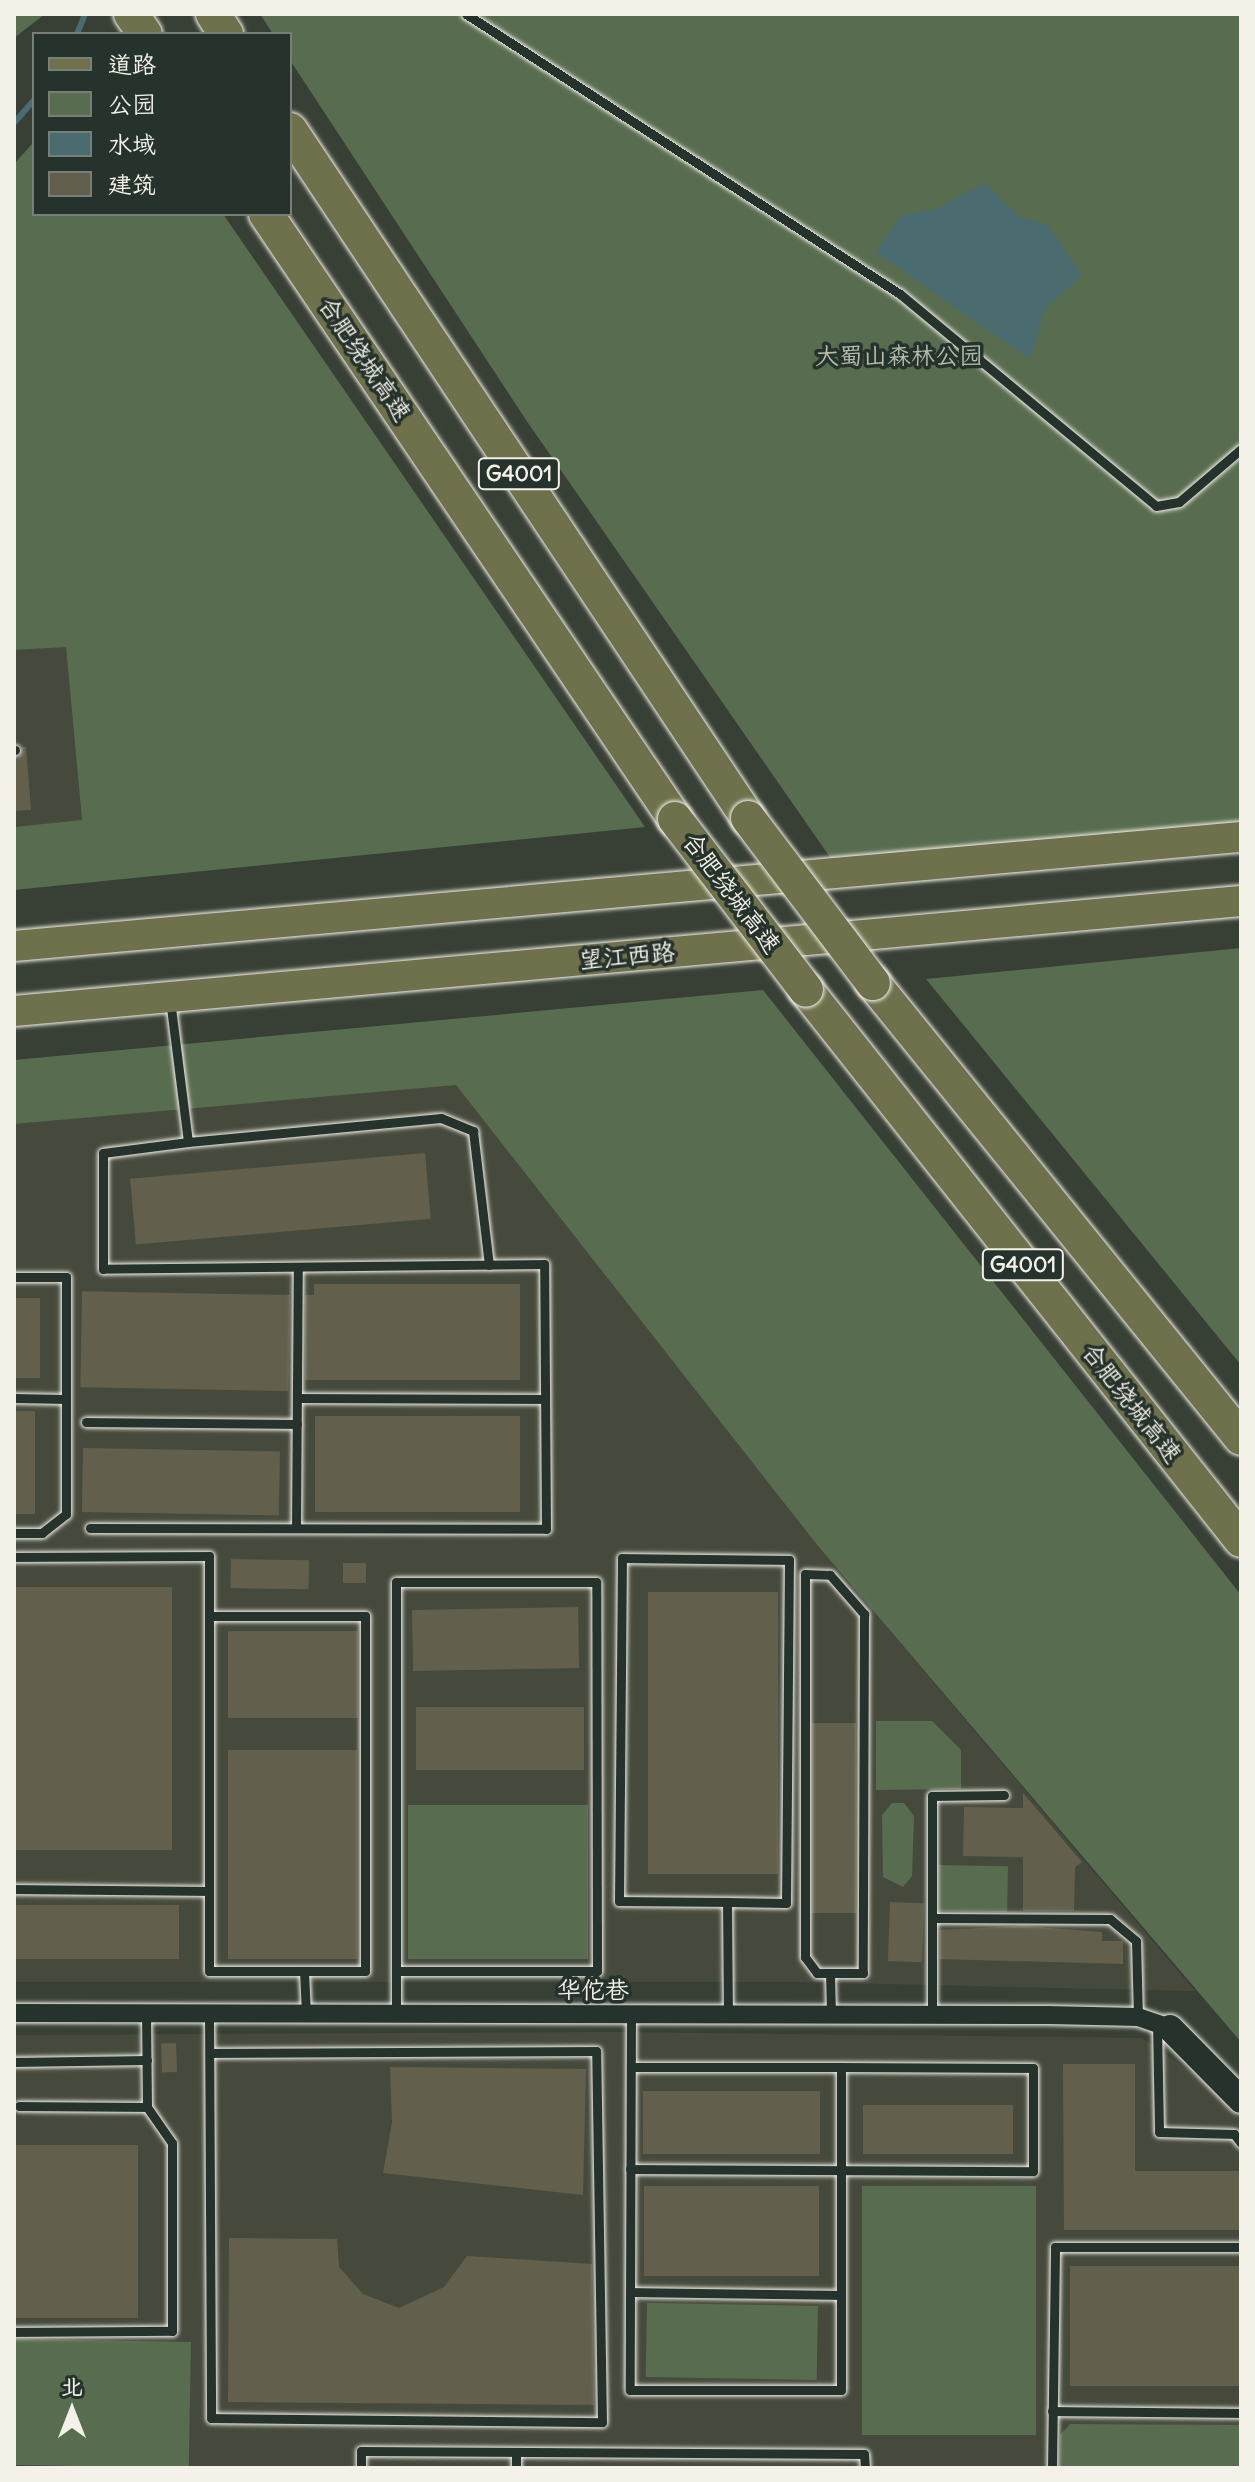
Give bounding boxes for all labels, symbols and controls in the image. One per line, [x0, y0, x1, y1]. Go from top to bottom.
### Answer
legend [32, 32, 292, 216]
text: 道路 [108, 49, 156, 79]
text: 公园 [108, 89, 156, 119]
text: 水域 [108, 129, 156, 159]
text: 建筑 [108, 169, 156, 199]
street label: 合肥绕城高速 [313, 291, 417, 427]
park label: 大蜀山森林公园 [815, 342, 983, 370]
road number: G4001 [477, 456, 561, 492]
street label: 合肥绕城高速 [677, 827, 787, 959]
street label: 望江西路 [578, 937, 676, 975]
road number: G4001 [981, 1247, 1065, 1283]
street label: 合肥绕城高速 [1076, 1337, 1188, 1469]
street label: 华佗巷 [557, 1976, 629, 2004]
north arrow [32, 2370, 112, 2450]
text: 北 [61, 2372, 83, 2400]

